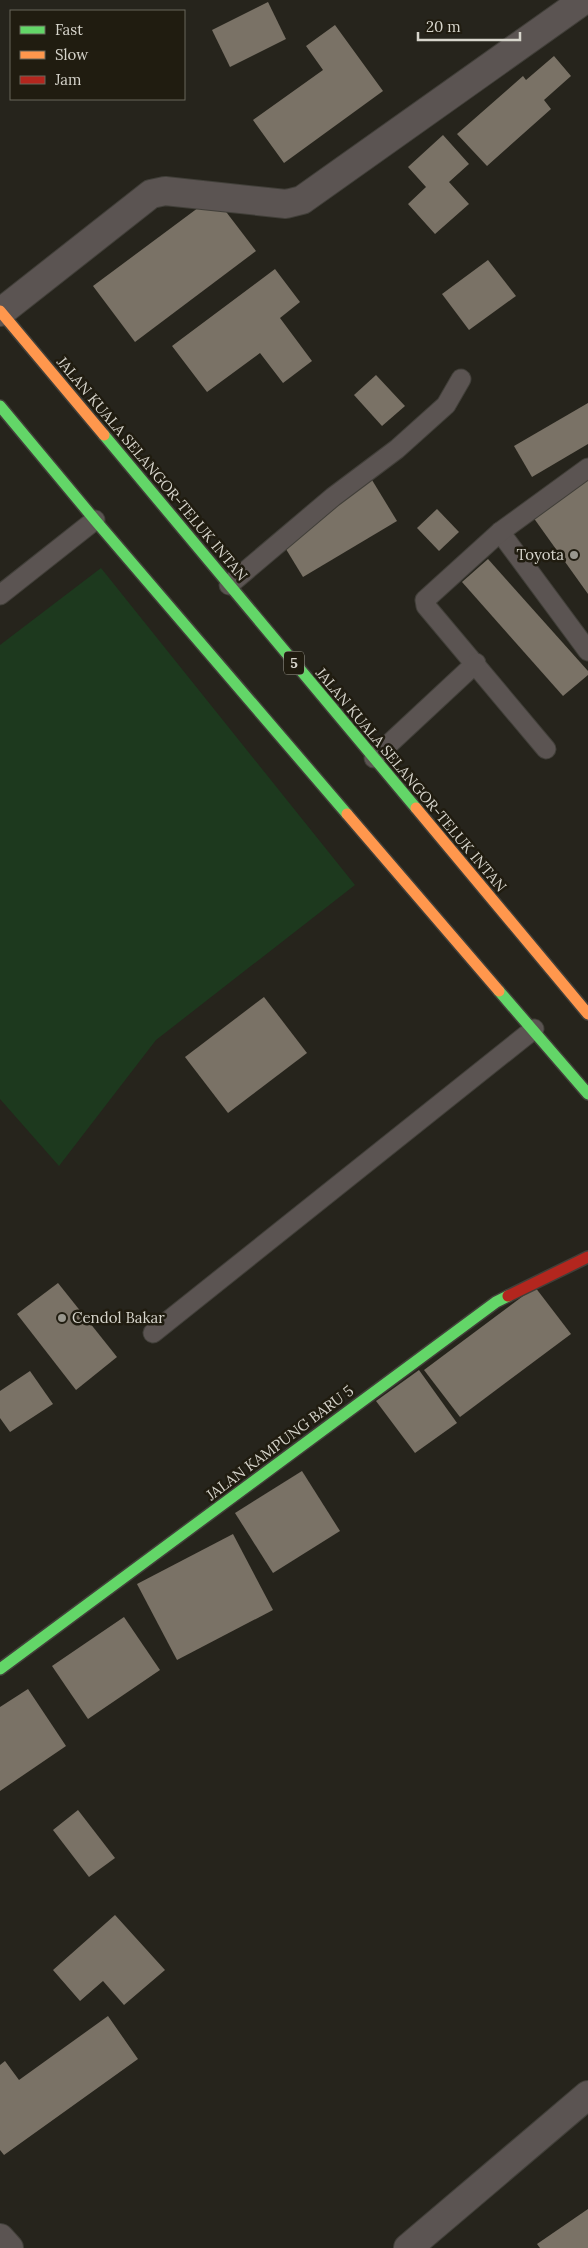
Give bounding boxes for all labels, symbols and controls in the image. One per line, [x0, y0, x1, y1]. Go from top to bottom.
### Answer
legend [10, 10, 185, 100]
scale bar [418, 10, 520, 42]
text: 20 m [426, 17, 461, 36]
text: Fast [55, 20, 83, 39]
text: Slow [55, 45, 88, 64]
text: Jam [54, 70, 82, 89]
street label: JALAN KUALA SELANGOR-TELUK INTAN [52, 352, 252, 585]
place label: Toyota [516, 545, 564, 564]
marker: Toyota [568, 549, 580, 561]
road number: 5 [284, 651, 304, 674]
street label: JALAN KUALA SELANGOR-TELUK INTAN [311, 663, 511, 896]
place label: Cendol Bakar [72, 1308, 165, 1327]
marker: Cendol Bakar [56, 1312, 68, 1324]
street label: JALAN KAMPUNG BARU 5 [201, 1381, 357, 1505]

